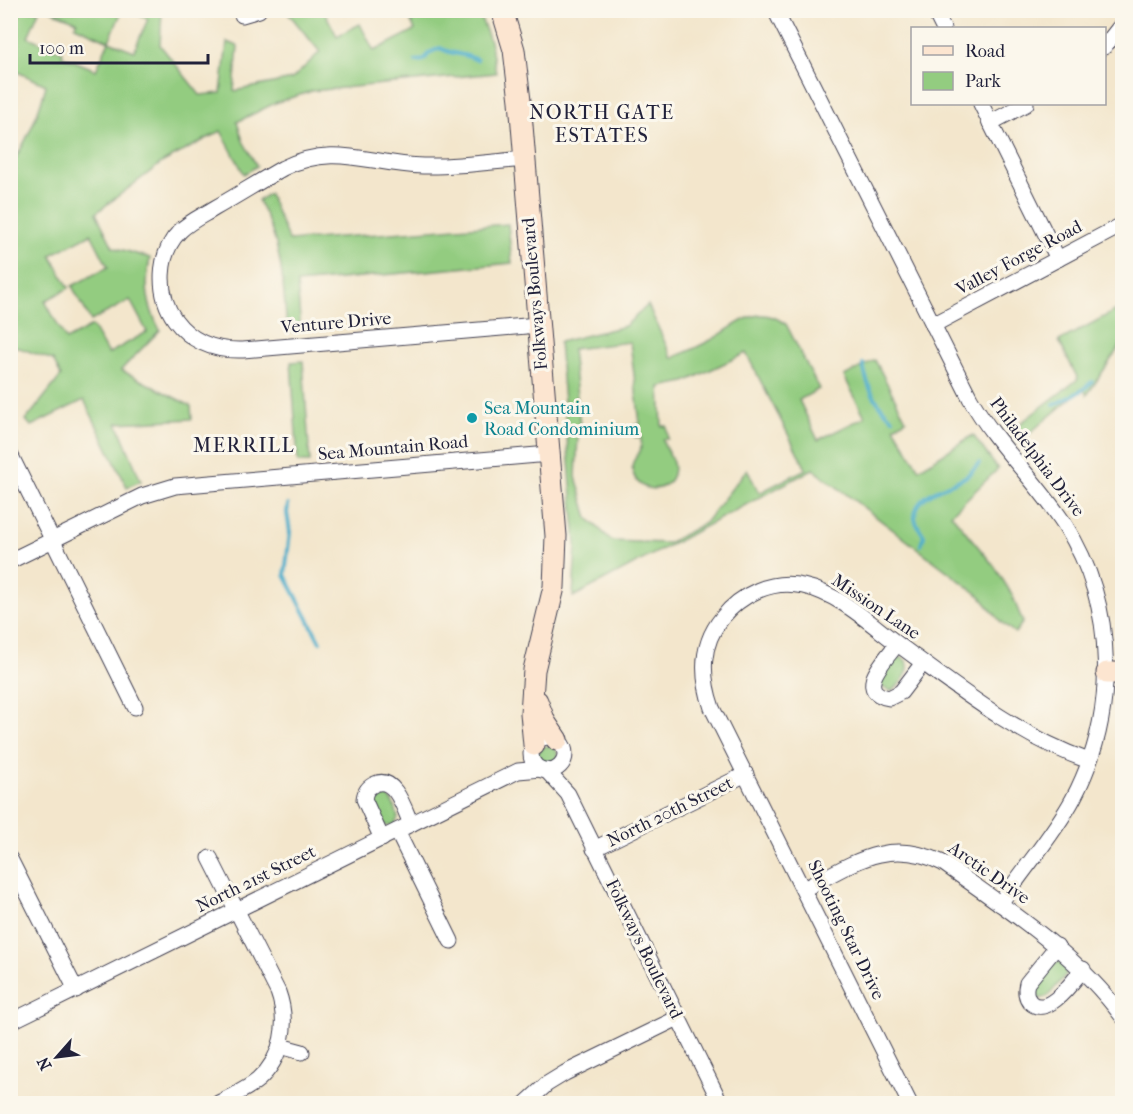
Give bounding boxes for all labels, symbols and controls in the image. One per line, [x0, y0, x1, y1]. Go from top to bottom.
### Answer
scale bar [30, 27, 208, 65]
legend [911, 27, 1106, 105]
text: 100 m [39, 38, 84, 59]
text: Road [965, 41, 1005, 62]
text: Park [965, 71, 1002, 92]
district label: NORTH GATE ESTATES [529, 101, 675, 147]
street label: Valley Forge Road [952, 216, 1086, 300]
street label: Folkways Boulevard [518, 217, 552, 371]
street label: Venture Drive [279, 308, 392, 338]
street label: Philadelphia Drive [985, 393, 1089, 521]
place label: Sea Mountain Road Condominium [484, 398, 639, 440]
marker: Sea Mountain Road Condominium [465, 411, 479, 425]
street label: Sea Mountain Road [317, 431, 469, 465]
district label: MERRILL [193, 434, 295, 457]
street label: Mission Lane [828, 570, 924, 644]
street label: North 20th Street [604, 772, 737, 852]
street label: Arctic Drive [943, 837, 1034, 909]
street label: North 21st Street [193, 841, 320, 917]
street label: Shooting Star Drive [803, 857, 889, 1003]
street label: Folkways Boulevard [601, 876, 687, 1023]
north arrow [27, 1027, 87, 1087]
text: N [33, 1053, 55, 1074]

